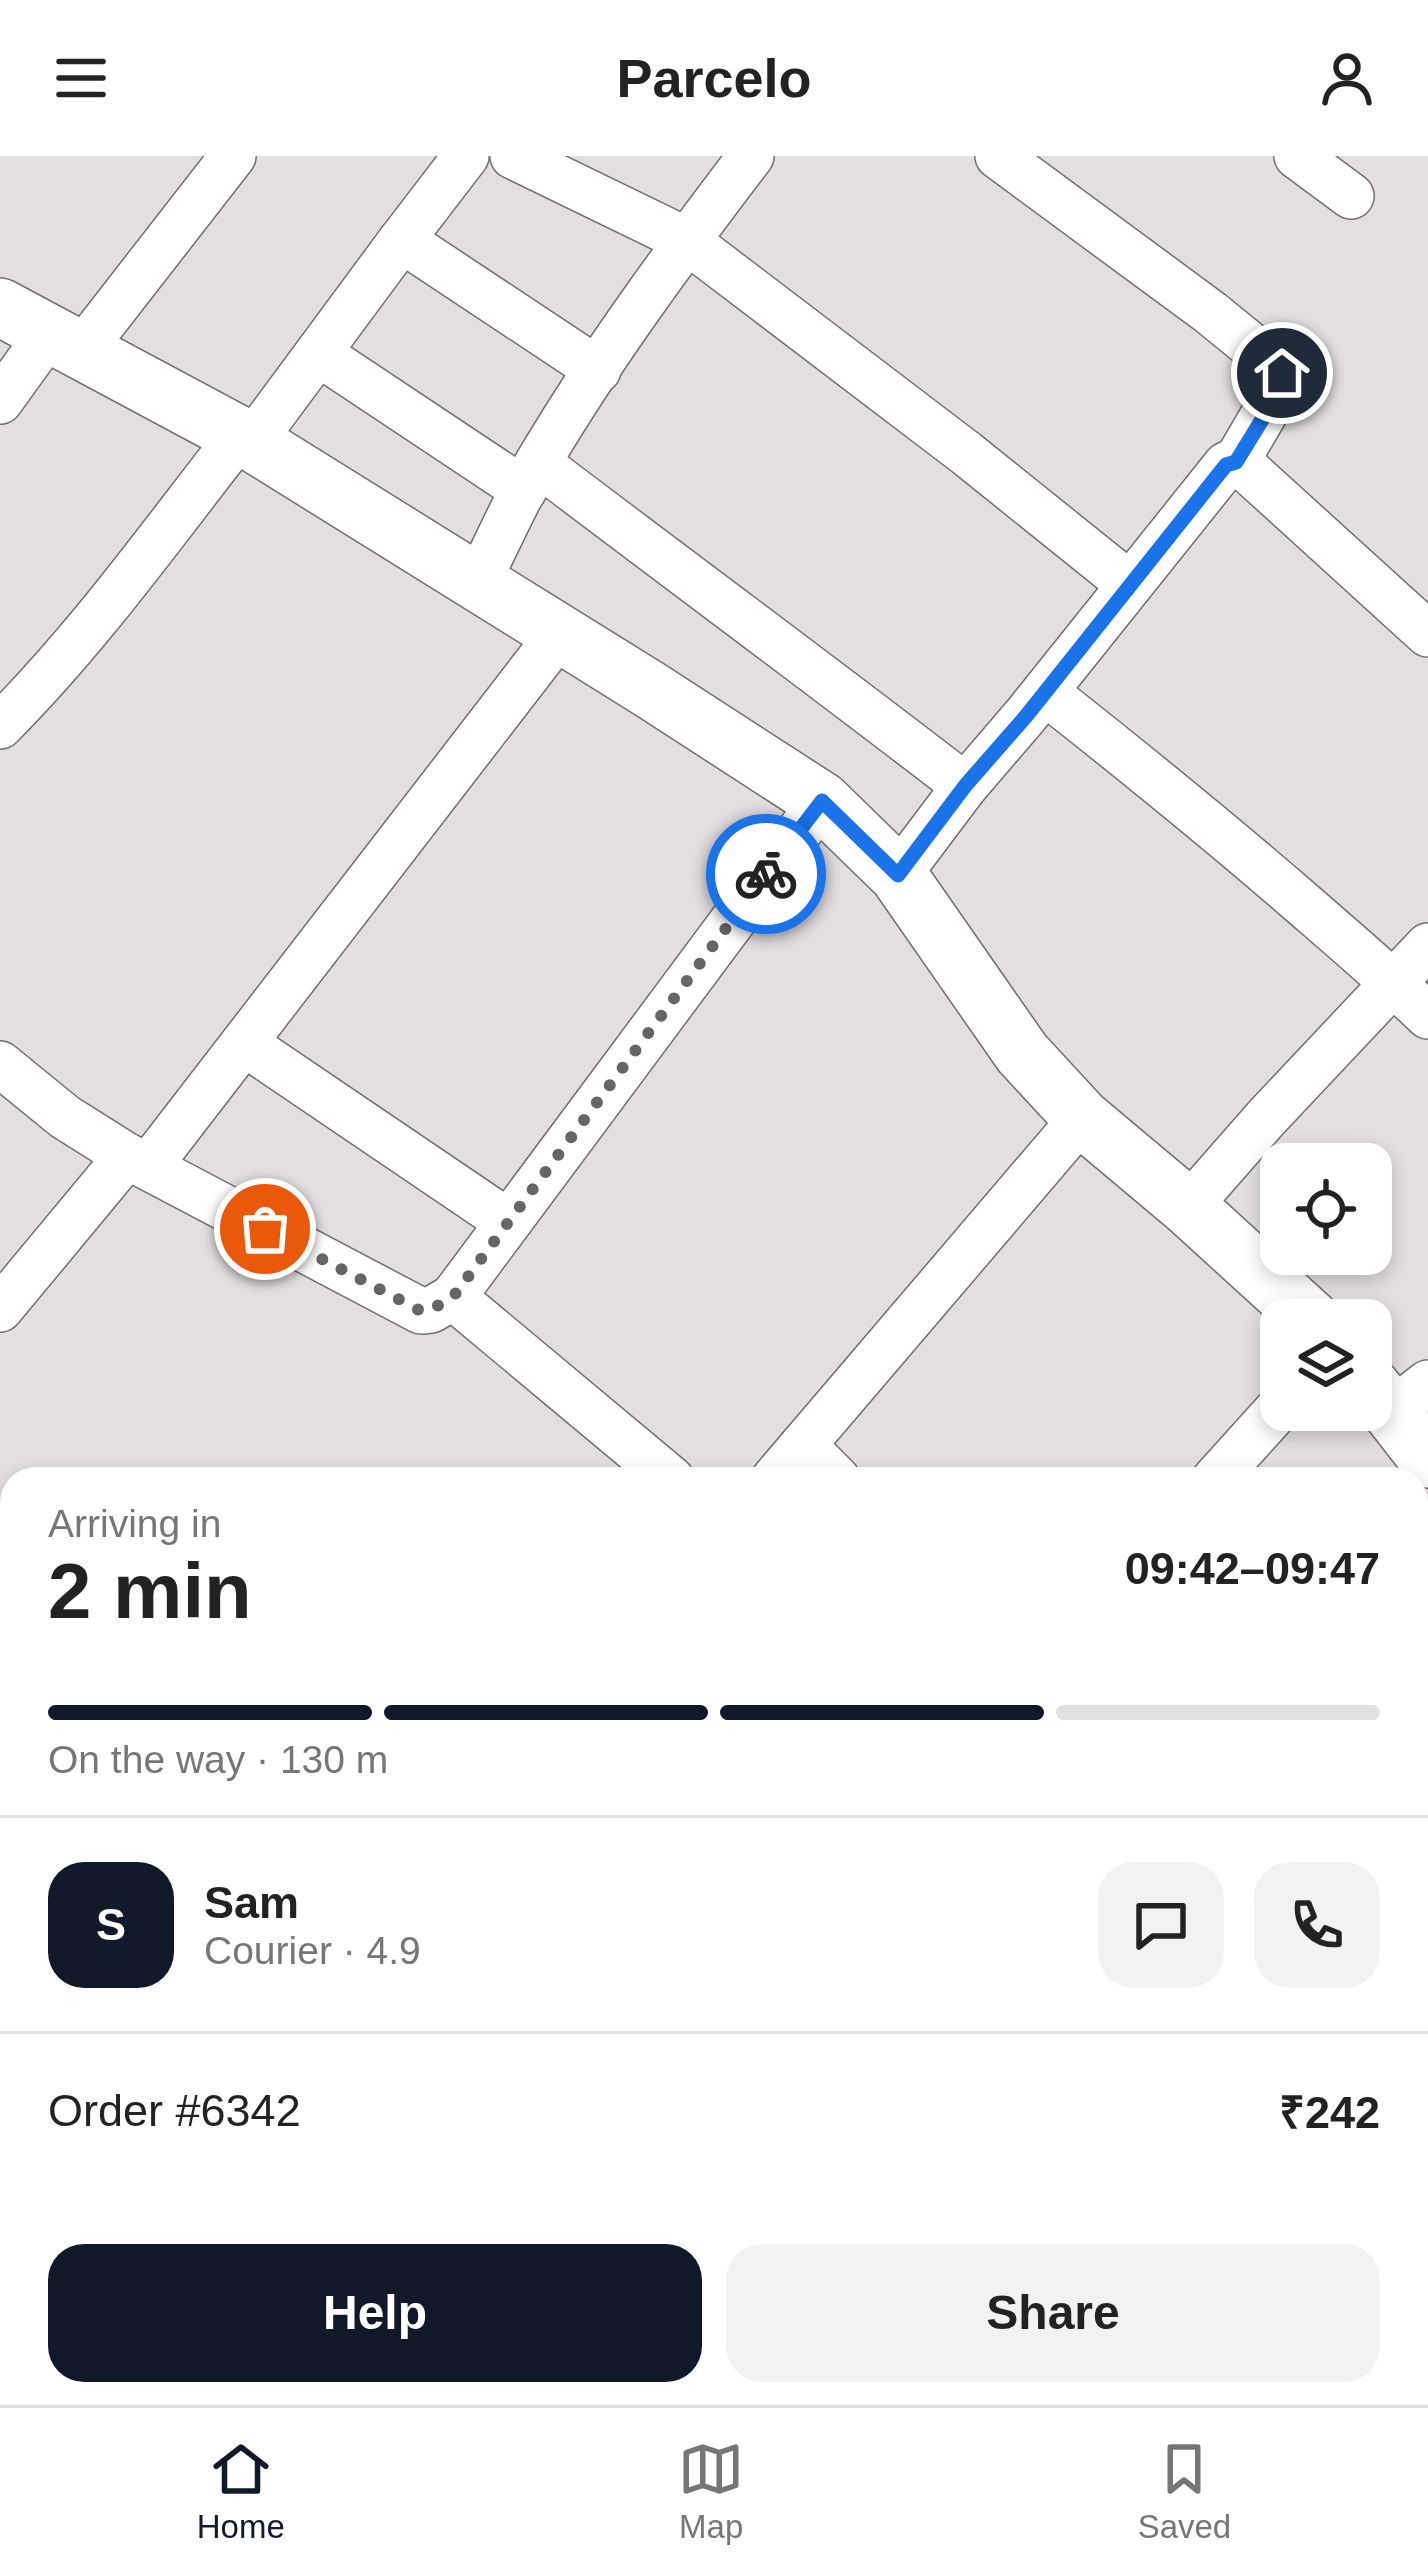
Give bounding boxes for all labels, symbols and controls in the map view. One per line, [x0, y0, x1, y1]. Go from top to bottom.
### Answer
icon: menu [48, 45, 114, 111]
icon: person [1314, 45, 1380, 111]
text: Parcelo [616, 48, 812, 108]
pin [1231, 322, 1333, 424]
icon: home [1249, 340, 1315, 406]
courier [706, 814, 826, 934]
icon: bike [733, 841, 799, 907]
map controls [1260, 1143, 1392, 1431]
button: locate [1260, 1143, 1392, 1275]
pin [214, 1178, 316, 1280]
icon: bag [232, 1196, 298, 1262]
button: layers [1260, 1299, 1392, 1431]
text: Arriving in [48, 1502, 221, 1545]
text: 09:42–09:47 [1125, 1543, 1380, 1594]
text: 2 min [48, 1547, 252, 1635]
text: On the way · 130 m [48, 1738, 388, 1781]
button: chat [1098, 1862, 1224, 1988]
button: phone [1254, 1862, 1380, 1988]
text: Sam [204, 1877, 299, 1928]
text: S [96, 1899, 126, 1950]
text: Courier · 4.9 [204, 1929, 421, 1972]
text: Order #6342 [48, 2085, 301, 2136]
text: ₹242 [1279, 2087, 1380, 2138]
button: Help [48, 2244, 702, 2382]
button: Share [726, 2244, 1380, 2382]
tab: Home [197, 2436, 285, 2546]
tab: Map [678, 2436, 744, 2546]
tab: Saved [1138, 2436, 1231, 2546]

